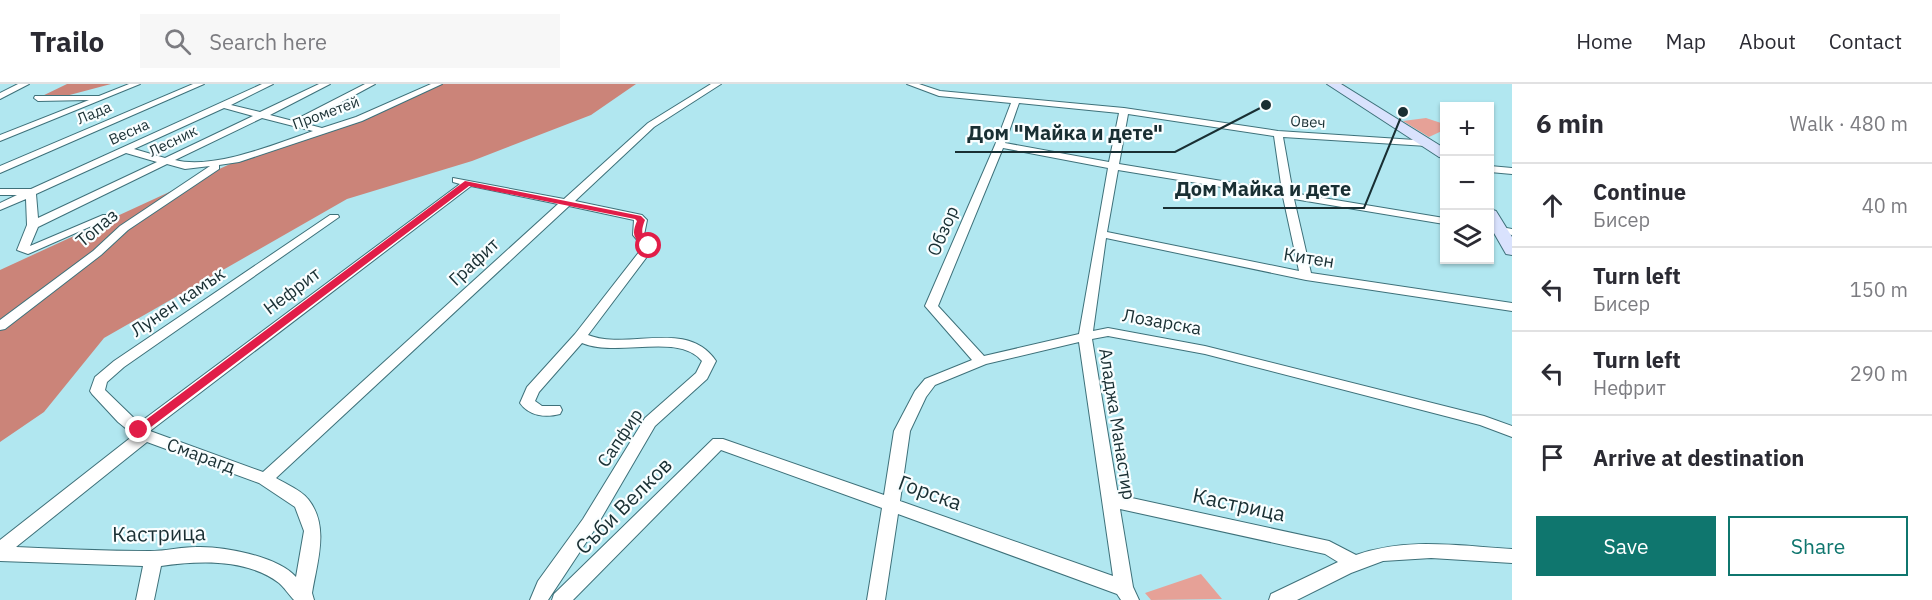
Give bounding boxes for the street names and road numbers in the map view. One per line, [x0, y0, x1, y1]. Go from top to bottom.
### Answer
street label: Прометей [290, 92, 362, 133]
street label: Лада [74, 97, 114, 128]
street label: Овеч [1290, 111, 1326, 132]
street label: Весна [106, 114, 152, 149]
street label: Лесник [145, 121, 200, 160]
street label: Обзор [922, 202, 963, 259]
street label: Топаз [71, 203, 123, 252]
street label: Графит [444, 232, 504, 291]
street label: Китен [1282, 242, 1336, 273]
street label: Нефрит [259, 261, 325, 320]
street label: Лунен камък [126, 262, 229, 342]
street label: Лозарска [1121, 303, 1204, 340]
street label: Аладжа Манастир [1094, 346, 1141, 501]
street label: Сапфир [592, 404, 647, 471]
street label: Смарагд [164, 433, 239, 479]
street label: Съби Велков [569, 451, 678, 560]
street label: Горска [895, 468, 966, 516]
street label: Кастрица [1190, 481, 1288, 527]
street label: Кастрица [112, 518, 206, 548]

